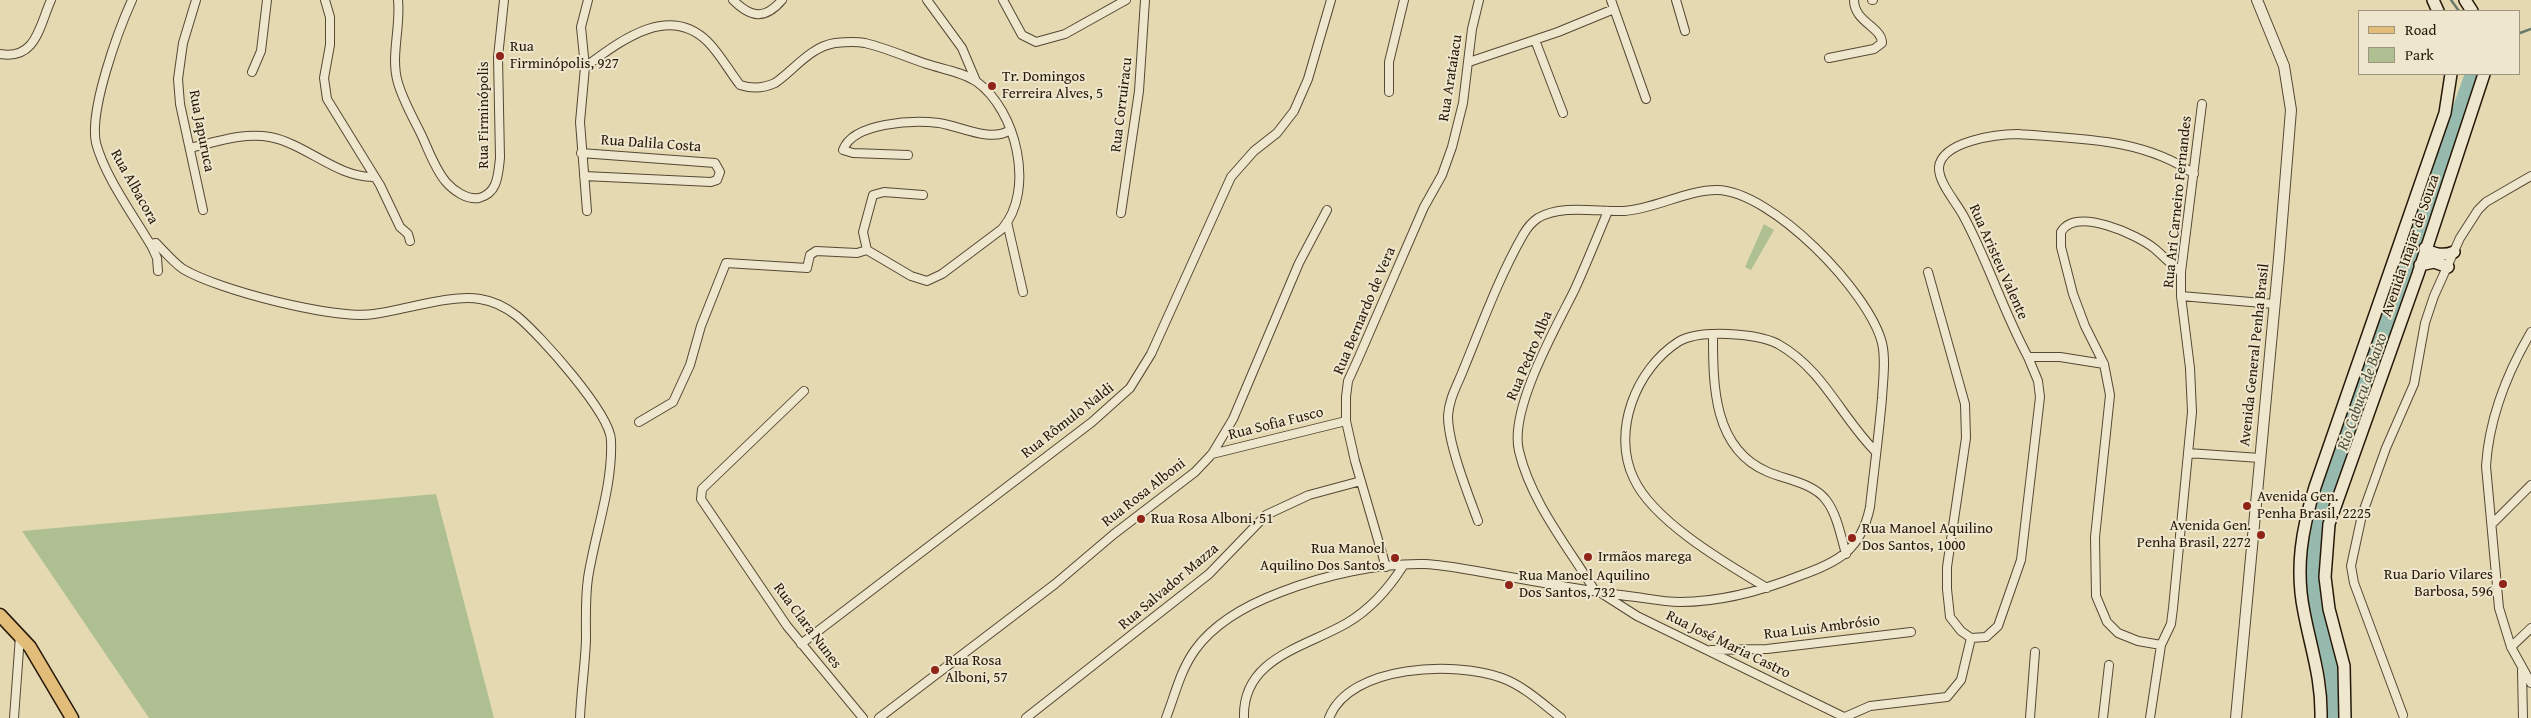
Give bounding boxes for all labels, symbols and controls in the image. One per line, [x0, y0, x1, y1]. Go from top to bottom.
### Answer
legend [2358, 10, 2521, 75]
text: Road [2405, 19, 2436, 40]
street label: Rua Arataiacu [1435, 33, 1467, 123]
place label: Rua Firminópolis, 927 [510, 38, 619, 73]
text: Park [2405, 44, 2434, 65]
marker: Rua Firminópolis, 927 [494, 50, 506, 62]
street label: Rua Corruiracu [1107, 56, 1137, 154]
street label: Rua Firminópolis [475, 61, 493, 169]
place label: Tr. Domingos Ferreira Alves, 5 [1002, 68, 1103, 103]
marker: Tr. Domingos Ferreira Alves, 5 [986, 80, 998, 92]
street label: Rua Japuruca [184, 88, 218, 174]
street label: Rua Ari Carneiro Fernandes [2160, 115, 2196, 289]
street label: Rua Dalila Costa [600, 132, 702, 156]
street label: Rua Albacora [106, 146, 162, 228]
street label: Avenida Inajar de Souza [2378, 172, 2444, 320]
street label: Rua Aristeu Valente [1964, 202, 2032, 322]
street label: Rua Bernardo de Vera [1330, 245, 1400, 377]
street label: Avenida General Penha Brasil [2236, 263, 2274, 447]
street label: Rua Pedro Alba [1503, 309, 1557, 403]
water label: Rio Cabuçu de Baixo [2334, 331, 2392, 453]
street label: Rua Rômulo Naldi [1018, 379, 1118, 463]
street label: Rua Sofia Fusco [1227, 404, 1325, 444]
street label: Rua Rosa Alboni [1099, 455, 1189, 531]
place label: Avenida Gen. Penha Brasil, 2225 [2257, 488, 2371, 523]
marker: Avenida Gen. Penha Brasil, 2225 [2241, 500, 2253, 512]
place label: Rua Rosa Alboni, 51 [1151, 510, 1274, 528]
marker: Rua Rosa Alboni, 51 [1135, 513, 1147, 525]
place label: Avenida Gen. Penha Brasil, 2272 [2137, 517, 2251, 552]
place label: Rua Manoel Aquilino Dos Santos, 1000 [1862, 520, 1993, 555]
marker: Avenida Gen. Penha Brasil, 2272 [2255, 529, 2267, 541]
marker: Rua Manoel Aquilino Dos Santos, 1000 [1846, 532, 1858, 544]
street label: Rua Salvador Mazza [1115, 540, 1223, 634]
place label: Rua Manoel Aquilino Dos Santos [1260, 540, 1385, 575]
place label: Irmãos marega [1598, 548, 1692, 566]
marker: Irmãos marega [1582, 551, 1594, 563]
marker: Rua Manoel Aquilino Dos Santos [1389, 552, 1401, 564]
place label: Rua Dario Vilares Barbosa, 596 [2384, 566, 2493, 601]
place label: Rua Manoel Aquilino Dos Santos, 732 [1519, 567, 1650, 602]
marker: Rua Dario Vilares Barbosa, 596 [2497, 578, 2509, 590]
marker: Rua Manoel Aquilino Dos Santos, 732 [1503, 579, 1515, 591]
street label: Rua Clara Nunes [769, 580, 845, 672]
street label: Rua José Maria Castro [1663, 607, 1793, 683]
street label: Rua Luis Ambrósio [1763, 612, 1881, 644]
place label: Rua Rosa Alboni, 57 [945, 652, 1008, 687]
marker: Rua Rosa Alboni, 57 [929, 664, 941, 676]

